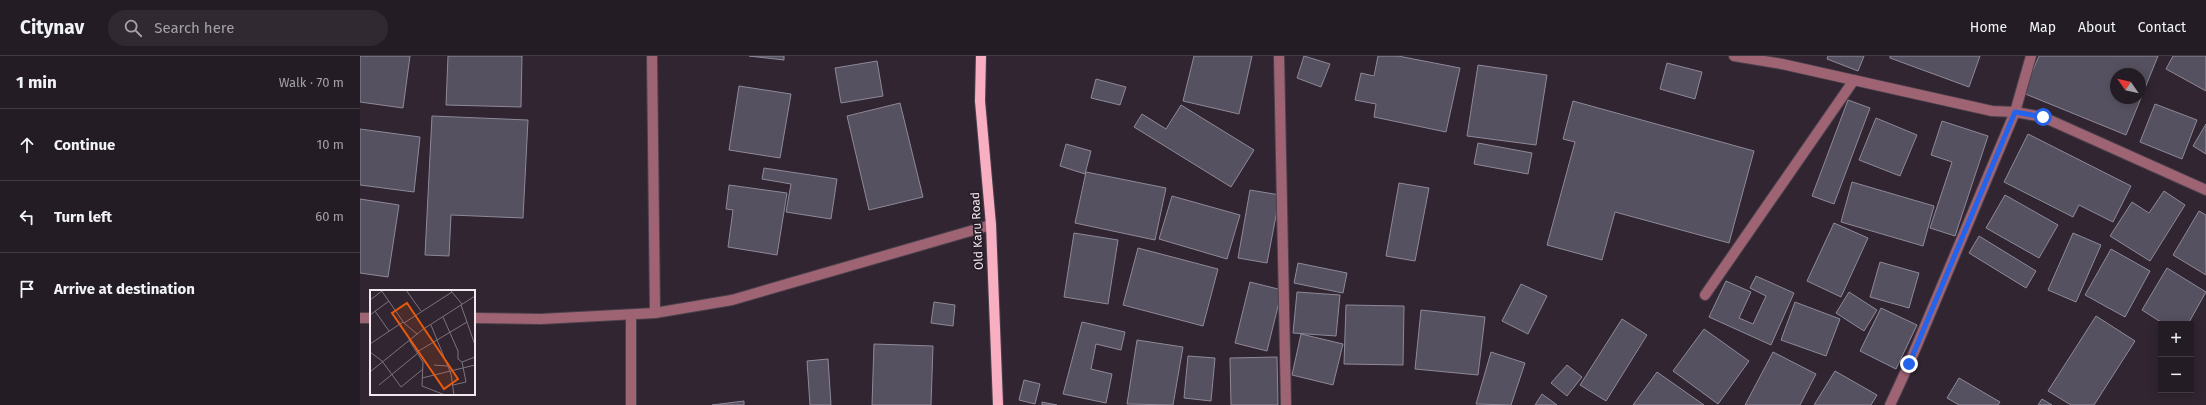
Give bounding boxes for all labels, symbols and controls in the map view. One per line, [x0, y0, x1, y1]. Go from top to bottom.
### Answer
search box [108, 10, 388, 46]
text: Citynav [20, 16, 84, 39]
icon: search [122, 17, 144, 39]
text: Search here [154, 19, 234, 37]
text: Home [1970, 19, 2007, 36]
text: Map [2029, 19, 2056, 36]
text: About [2078, 19, 2116, 36]
text: Contact [2138, 19, 2186, 36]
north arrow [2110, 68, 2146, 104]
text: 1 min [16, 72, 57, 93]
text: Walk · 70 m [279, 75, 344, 90]
route start [2034, 108, 2052, 126]
icon: ahead [16, 134, 38, 156]
text: Continue [54, 136, 115, 154]
text: 10 m [317, 137, 344, 152]
street label: Old Karu Road [968, 192, 986, 270]
icon: left [16, 206, 38, 228]
text: Turn left [54, 208, 112, 226]
text: 60 m [315, 209, 344, 224]
icon: arrive [16, 278, 38, 300]
text: Arrive at destination [54, 280, 195, 298]
inset map [370, 290, 475, 395]
map controls [2158, 321, 2194, 393]
button: + [2158, 321, 2194, 357]
route end [1900, 355, 1918, 373]
button: − [2158, 357, 2194, 393]

